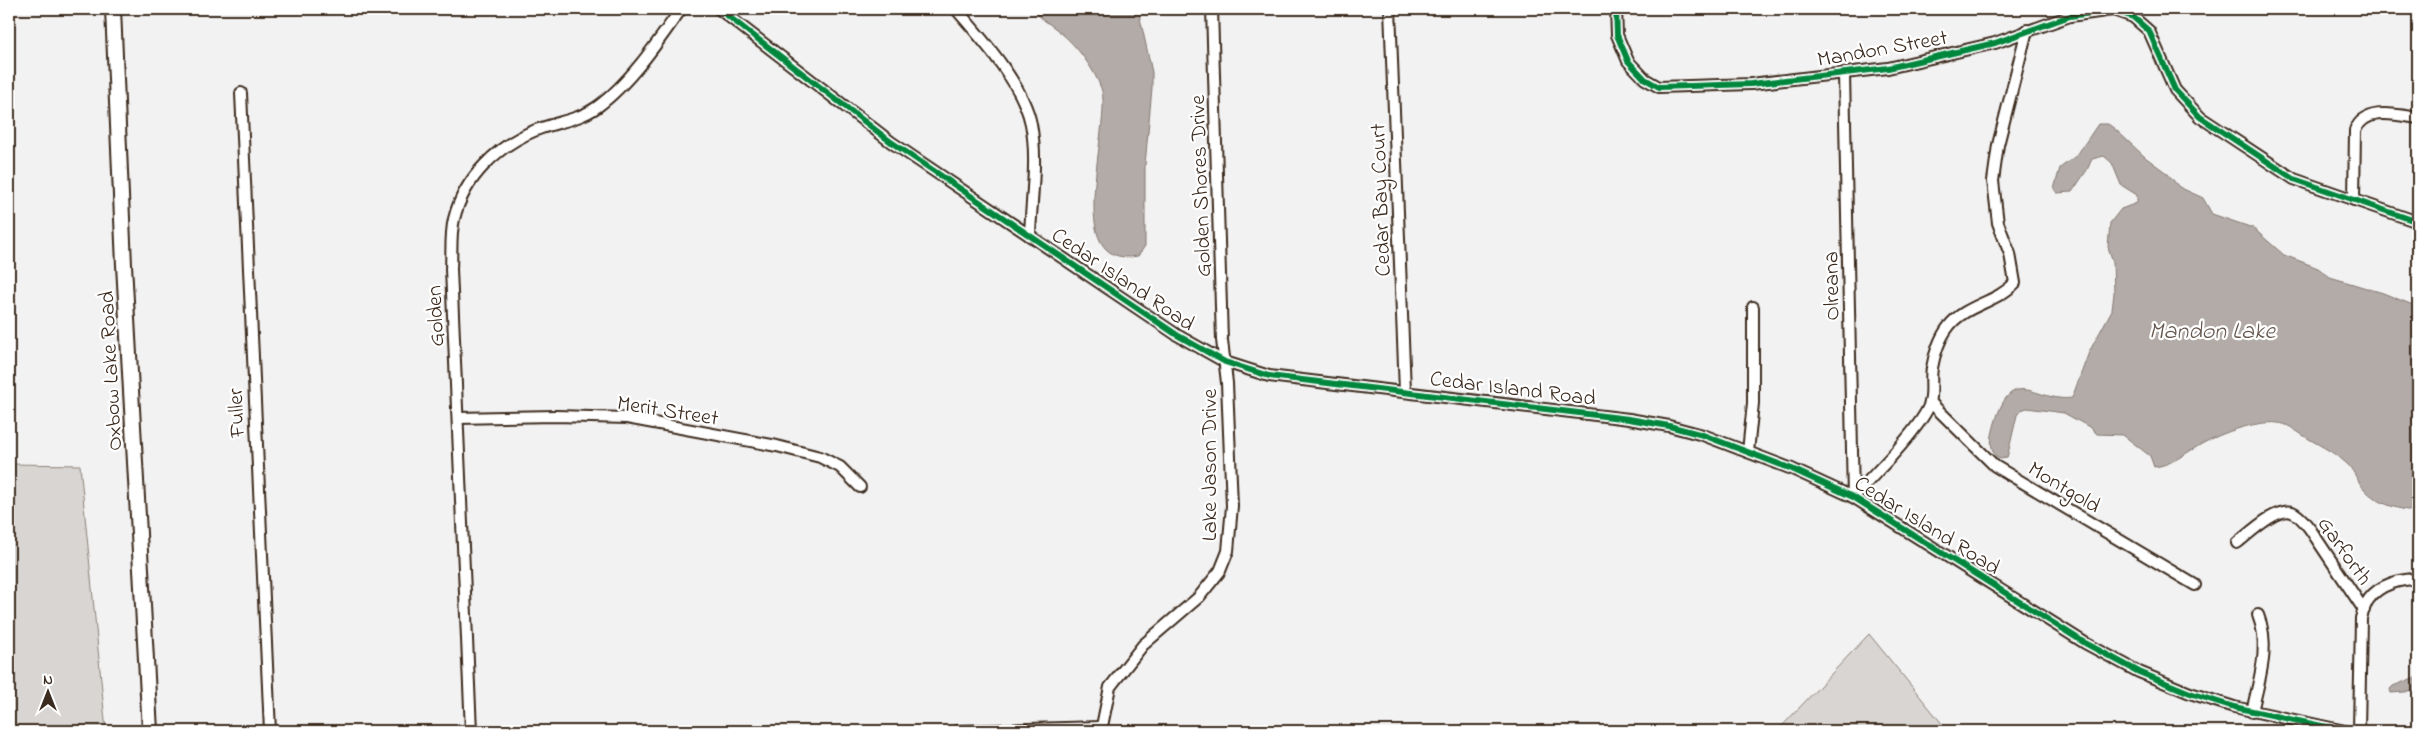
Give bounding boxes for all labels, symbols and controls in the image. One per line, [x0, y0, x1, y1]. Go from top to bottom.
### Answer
street label: Mandon Street [1815, 23, 1951, 77]
street label: Golden Shores Drive [1183, 94, 1221, 277]
street label: Cedar Bay Court [1363, 122, 1402, 277]
street label: Cedar Island Road [1044, 221, 1201, 340]
street label: Olreana [1816, 251, 1850, 321]
street label: Golden [419, 284, 455, 347]
street label: Oxbow Lake Road [92, 290, 132, 452]
water label: Mandon Lake [2149, 315, 2276, 350]
street label: Cedar Island Road [1428, 364, 1597, 416]
street label: Fuller [221, 387, 255, 439]
street label: Merit Street [614, 388, 721, 436]
street label: Lake Jason Drive [1195, 389, 1227, 541]
street label: Montgold [2021, 454, 2106, 524]
street label: Cedar Island Road [1847, 469, 2006, 584]
street label: Garforth [2308, 511, 2379, 593]
north arrow [22, 668, 72, 718]
text: N [43, 670, 53, 691]

